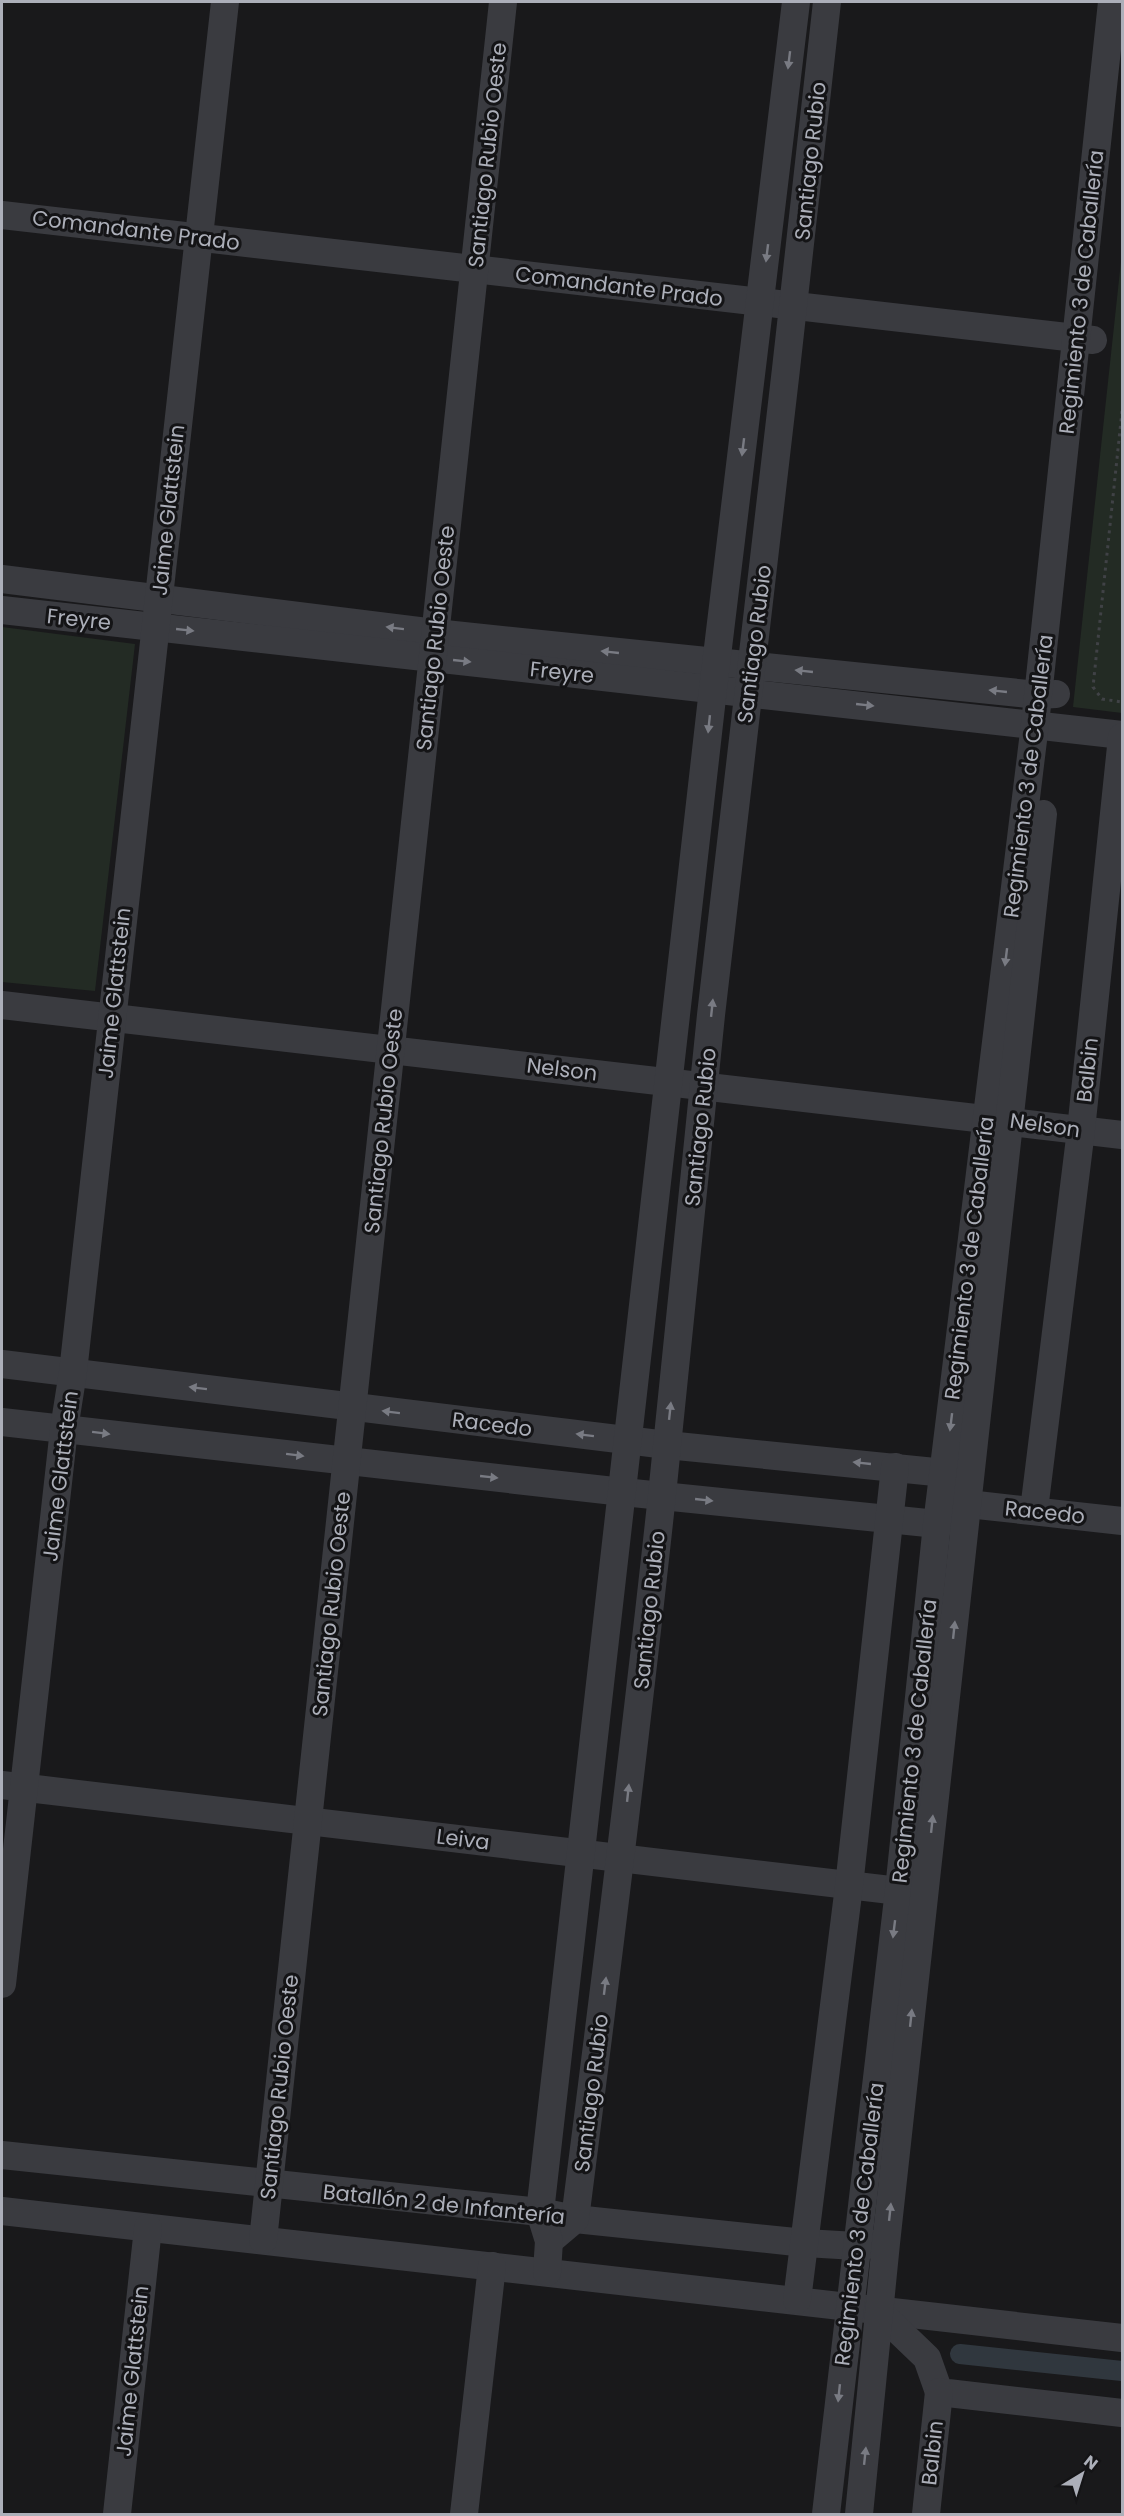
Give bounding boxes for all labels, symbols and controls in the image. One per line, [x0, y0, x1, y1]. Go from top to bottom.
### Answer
street label: Santiago Rubio Oeste [461, 41, 513, 269]
one-way arrow [784, 50, 794, 69]
street label: Santiago Rubio [787, 80, 833, 242]
street label: Regimiento 3 de Caballería [1052, 149, 1110, 435]
street label: Comandante Prado [31, 203, 241, 257]
one-way arrow [762, 244, 772, 263]
street label: Comandante Prado [514, 259, 724, 313]
street label: Jaime Glattstein [145, 423, 191, 597]
one-way arrow [738, 437, 748, 456]
street label: Santiago Rubio Oeste [409, 524, 461, 752]
street label: Santiago Rubio [730, 563, 778, 725]
street label: Freyre [46, 601, 112, 637]
one-way arrow [386, 623, 405, 633]
one-way arrow [175, 626, 194, 635]
street label: Regimiento 3 de Caballería [996, 633, 1060, 919]
one-way arrow [601, 647, 620, 657]
street label: Freyre [529, 654, 595, 690]
one-way arrow [453, 656, 472, 666]
one-way arrow [795, 666, 814, 676]
one-way arrow [989, 686, 1008, 696]
one-way arrow [855, 700, 874, 710]
one-way arrow [704, 714, 714, 733]
street label: Jaime Glattstein [91, 906, 137, 1080]
one-way arrow [1001, 948, 1011, 967]
one-way arrow [707, 999, 717, 1018]
street label: Santiago Rubio Oeste [357, 1007, 409, 1235]
street label: Balbin [1069, 1036, 1105, 1104]
street label: Santiago Rubio [677, 1046, 723, 1208]
street label: Nelson [525, 1050, 599, 1088]
street label: Nelson [1008, 1106, 1082, 1144]
street label: Regimiento 3 de Caballería [937, 1115, 1001, 1401]
one-way arrow [188, 1383, 207, 1393]
street label: Jaime Glattstein [35, 1389, 85, 1563]
one-way arrow [666, 1401, 675, 1420]
street label: Racedo [450, 1405, 534, 1443]
one-way arrow [382, 1407, 401, 1417]
one-way arrow [946, 1412, 955, 1431]
one-way arrow [92, 1428, 111, 1438]
one-way arrow [575, 1430, 594, 1439]
one-way arrow [286, 1450, 305, 1460]
one-way arrow [853, 1458, 872, 1468]
one-way arrow [479, 1472, 498, 1482]
street label: Santiago Rubio Oeste [305, 1490, 357, 1718]
street label: Racedo [1004, 1493, 1086, 1531]
one-way arrow [694, 1495, 713, 1505]
street label: Santiago Rubio [626, 1529, 672, 1691]
street label: Regimiento 3 de Caballería [885, 1598, 943, 1884]
one-way arrow [949, 1621, 959, 1640]
one-way arrow [624, 1783, 633, 1802]
one-way arrow [927, 1815, 937, 1834]
street label: Leiva [435, 1821, 491, 1857]
one-way arrow [889, 1919, 899, 1938]
street label: Santiago Rubio Oeste [253, 1973, 305, 2201]
one-way arrow [600, 1977, 609, 1996]
one-way arrow [906, 2008, 916, 2027]
street label: Santiago Rubio [567, 2012, 615, 2174]
street label: Regimiento 3 de Caballería [827, 2081, 891, 2367]
street label: Batallón 2 de Infantería [322, 2177, 566, 2231]
one-way arrow [885, 2202, 895, 2221]
street label: Jaime Glattstein [109, 2284, 155, 2458]
one-way arrow [834, 2384, 844, 2403]
street label: Balbin [914, 2419, 950, 2487]
north arrow [1052, 2444, 1112, 2504]
one-way arrow [860, 2447, 870, 2466]
text: N [1079, 2450, 1103, 2475]

